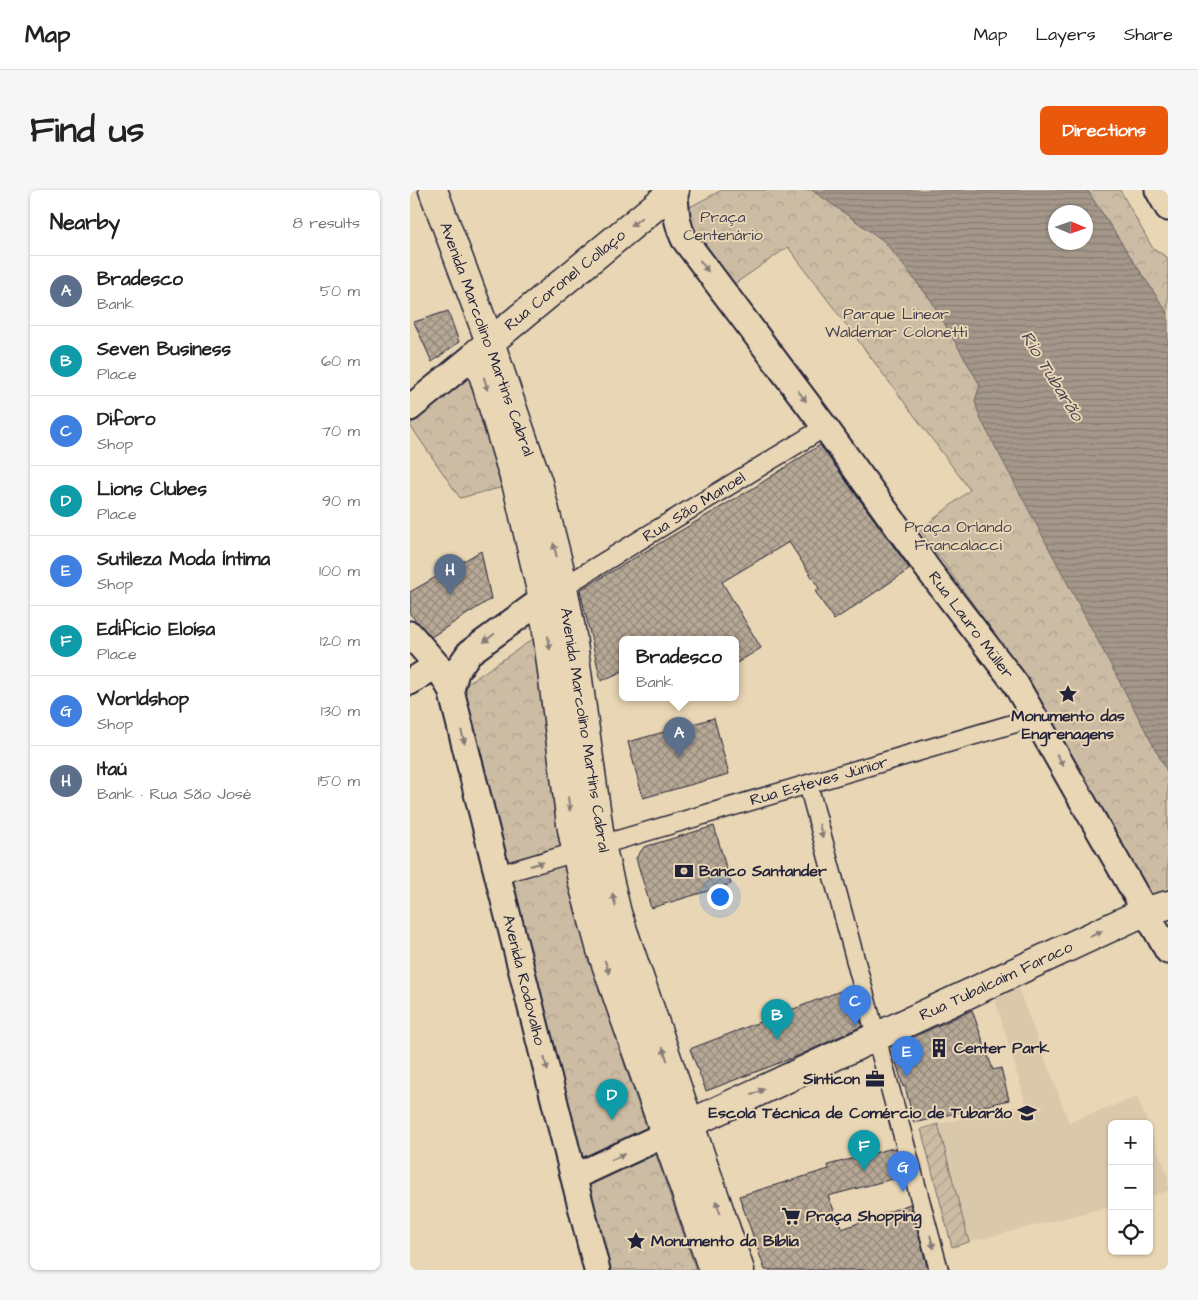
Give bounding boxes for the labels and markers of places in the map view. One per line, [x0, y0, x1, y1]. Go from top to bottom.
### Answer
pin: H [434, 554, 466, 595]
place icon: Monumento das Engrenagens [1057, 683, 1079, 705]
place label: Monumento das Engrenagens [1011, 705, 1125, 747]
pin: A [663, 717, 695, 758]
bank icon: Banco Santander [673, 860, 695, 882]
place label: Banco Santander [699, 860, 827, 882]
pin: C [839, 985, 871, 1026]
pin: B [761, 999, 793, 1040]
pin: E [891, 1036, 923, 1077]
building icon: Center Park [928, 1037, 950, 1059]
place label: Center Park [954, 1037, 1050, 1059]
place label: Sinticon [802, 1068, 860, 1090]
office icon: Sinticon [864, 1068, 886, 1090]
pin: D [596, 1079, 628, 1120]
place label: Escola Técnica de Comércio de Tubarão [709, 1102, 1013, 1124]
school or university icon: Escola Técnica de Comércio de Tubarão [1016, 1102, 1038, 1124]
pin: F [848, 1130, 880, 1171]
pin: G [887, 1151, 919, 1192]
supermarket icon: Praça Shopping [780, 1205, 802, 1227]
place label: Praça Shopping [806, 1205, 922, 1229]
place icon: Monumento da Bíblia [625, 1230, 647, 1252]
place label: Monumento da Bíblia [651, 1230, 800, 1252]

